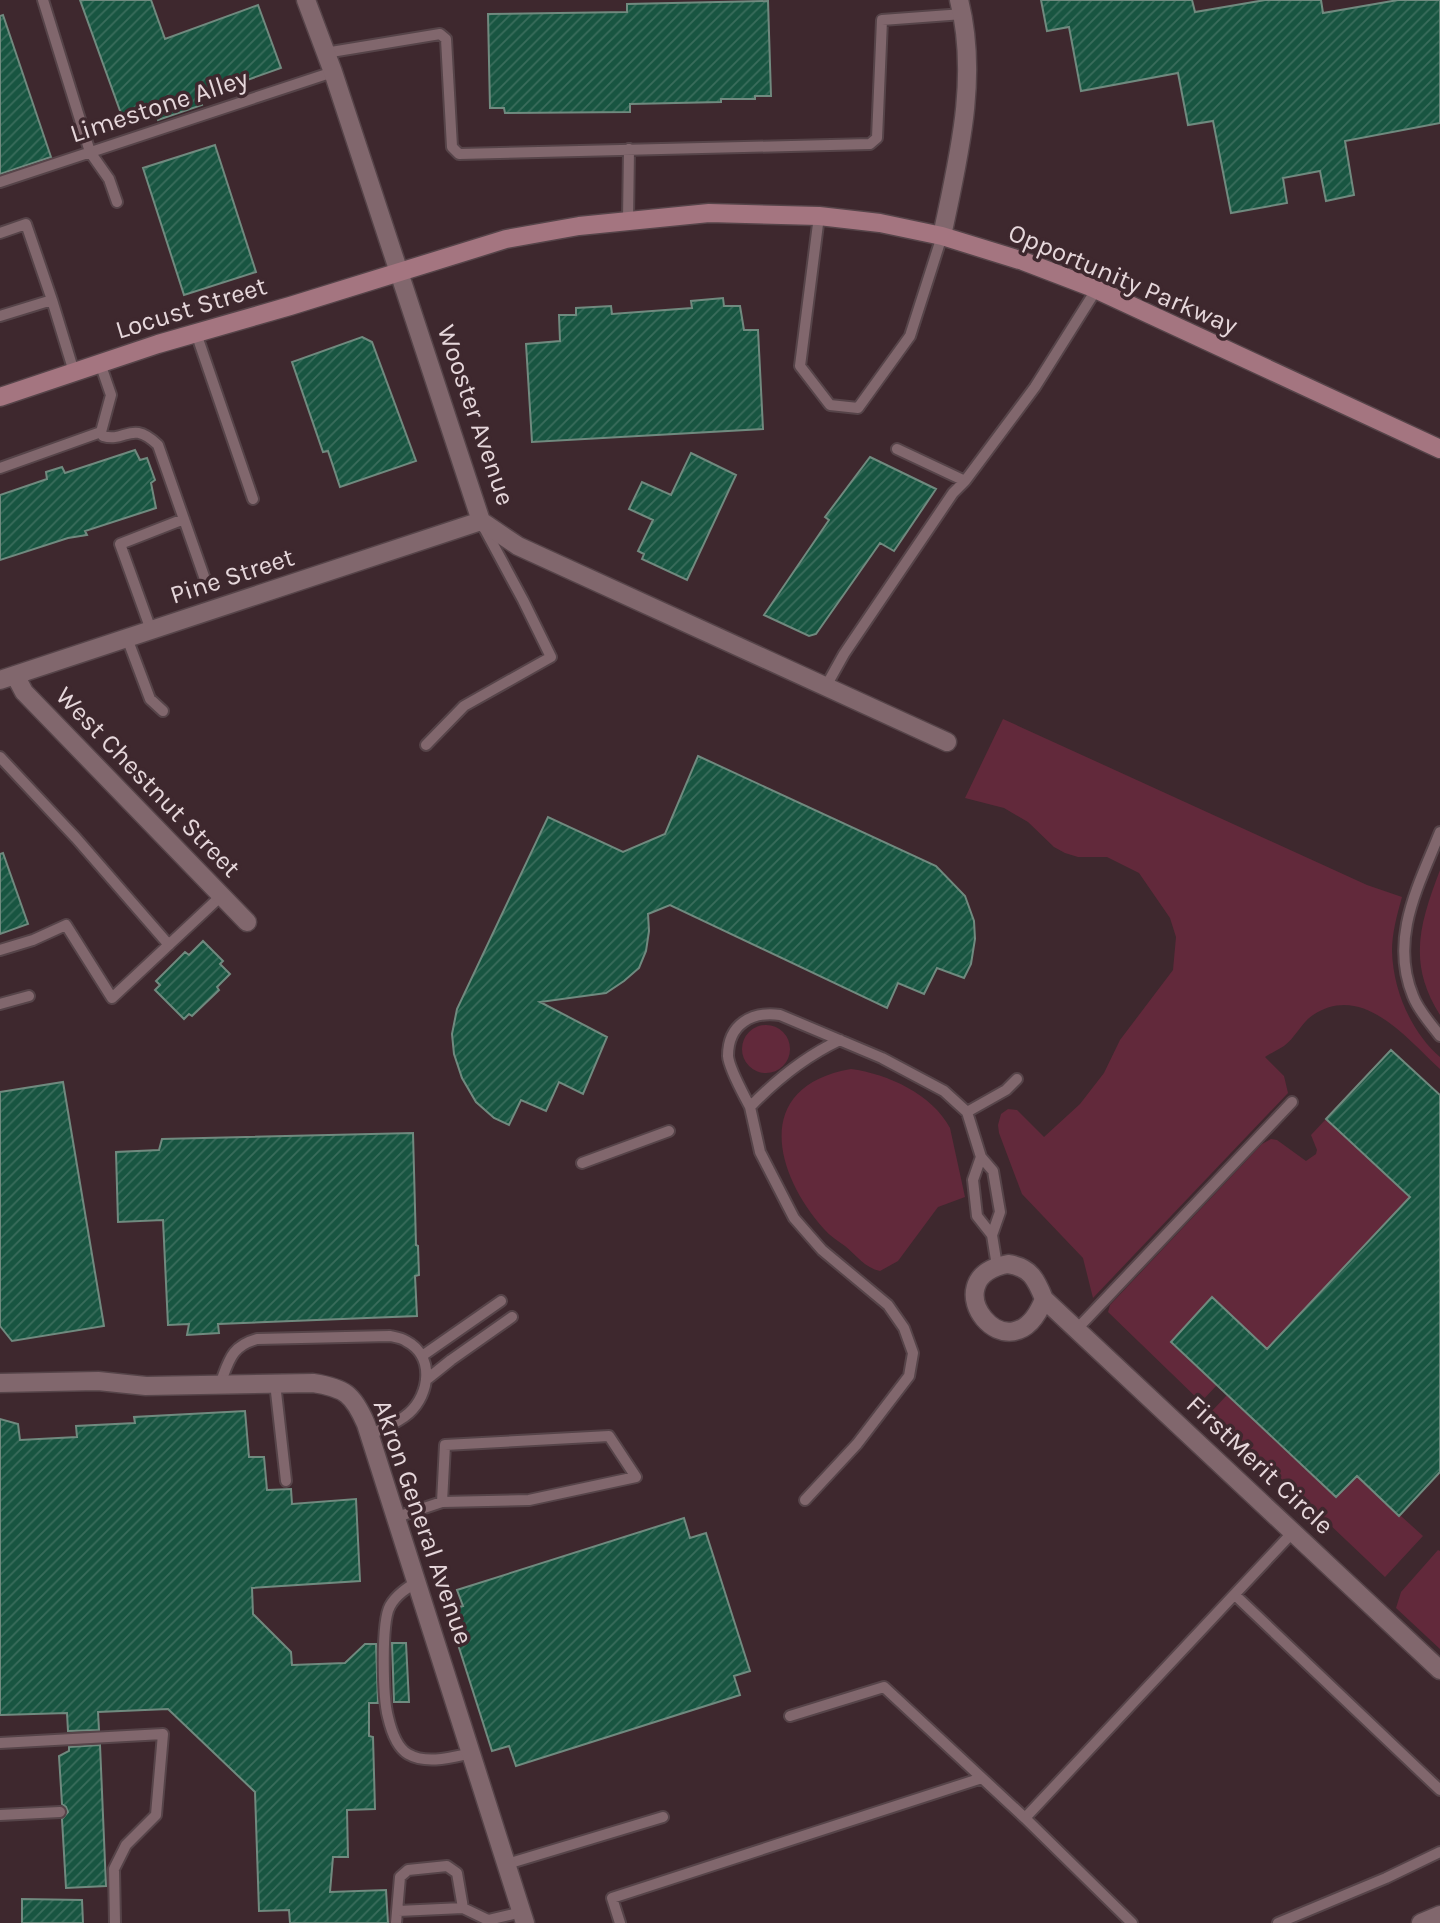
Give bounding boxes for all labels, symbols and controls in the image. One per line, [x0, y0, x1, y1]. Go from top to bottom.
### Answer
street label: Limestone Alley [66, 63, 252, 149]
street label: Opportunity Parkway [1004, 217, 1242, 341]
street label: Locust Street [112, 270, 271, 346]
street label: Wooster Avenue [431, 321, 521, 509]
street label: Pine Street [166, 541, 298, 611]
street label: West Chestnut Street [49, 680, 247, 884]
street label: FirstMerit Circle [1180, 1389, 1340, 1541]
street label: Akron General Avenue [367, 1395, 479, 1649]

